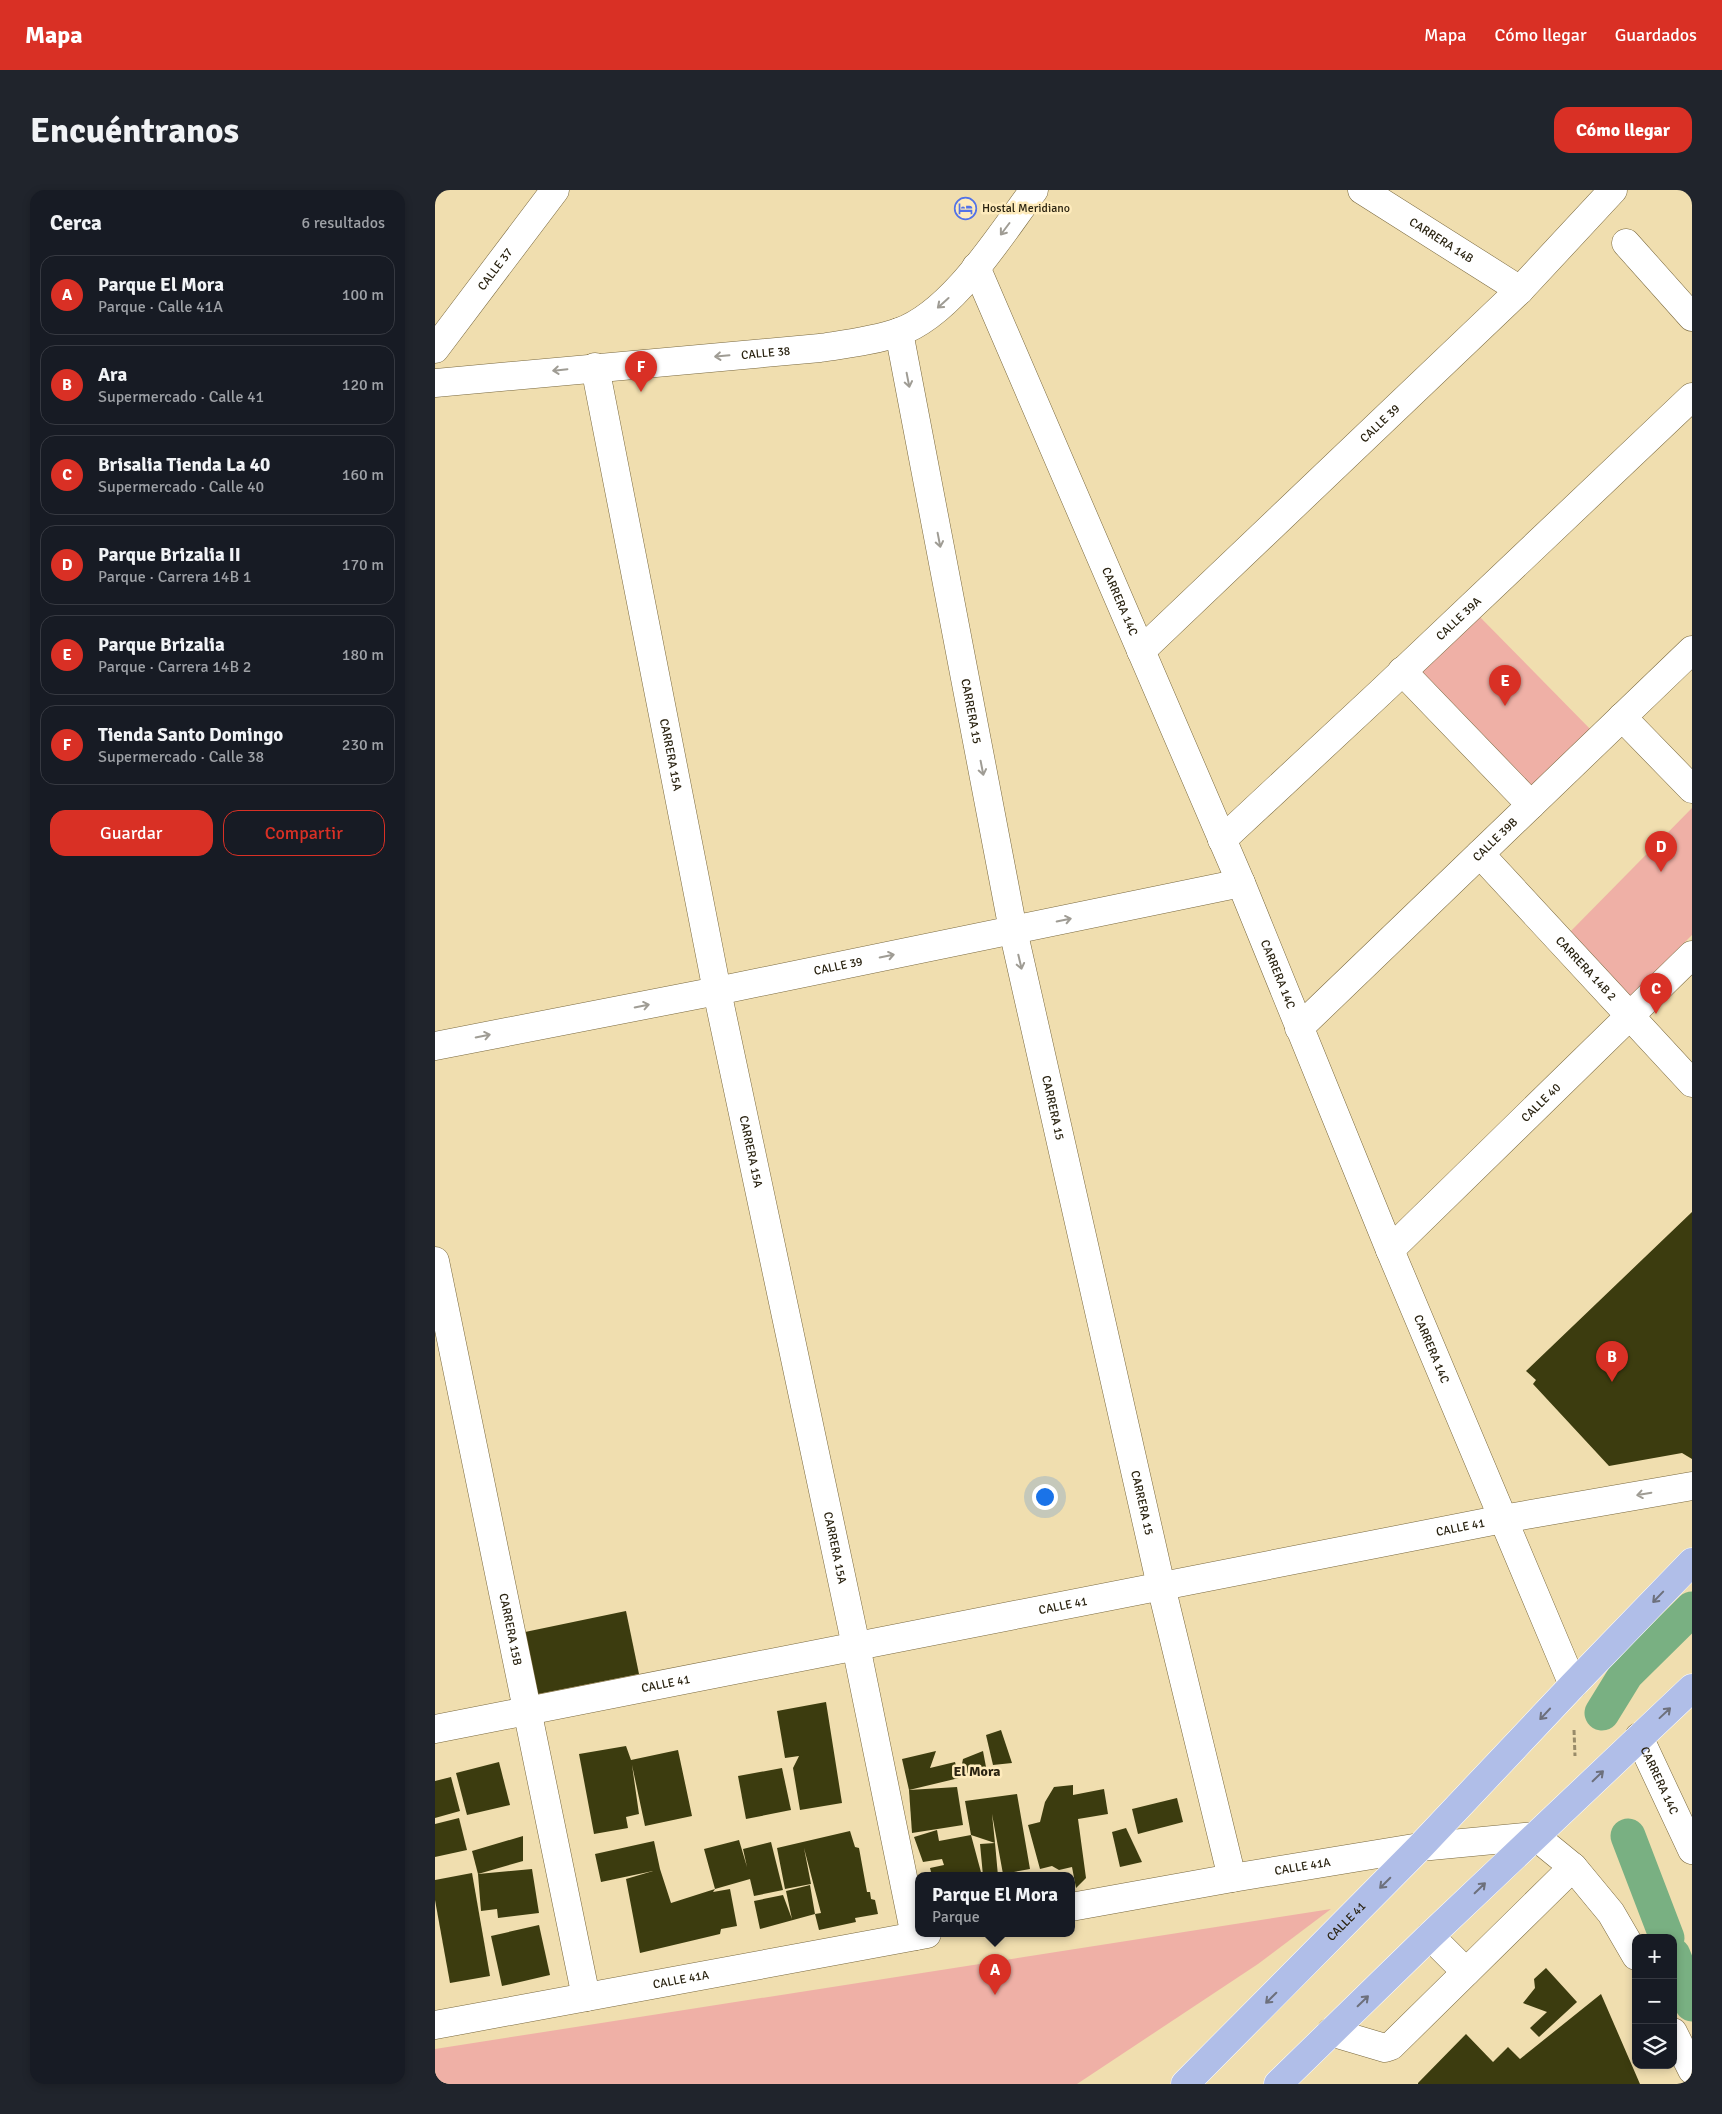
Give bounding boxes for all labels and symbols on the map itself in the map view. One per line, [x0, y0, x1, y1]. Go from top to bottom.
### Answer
hotel icon: Hostal Meridiano [954, 196, 978, 220]
place label: Hostal Meridiano [982, 201, 1070, 216]
street label: CARRERA 14B [1406, 214, 1476, 266]
one-way arrow [1000, 222, 1010, 236]
street label: CALLE 37 [474, 245, 516, 293]
one-way arrow [936, 297, 949, 308]
street label: CALLE 38 [740, 343, 791, 363]
pin: F [625, 351, 657, 392]
one-way arrow [714, 351, 730, 361]
one-way arrow [552, 365, 568, 375]
one-way arrow [904, 372, 914, 388]
street label: CALLE 39 [1357, 401, 1403, 446]
one-way arrow [934, 531, 944, 547]
street label: CARRERA 14C [1098, 565, 1141, 638]
street label: CALLE 39A [1433, 593, 1485, 643]
pin: E [1489, 665, 1521, 706]
street label: CARRERA 15 [958, 677, 985, 745]
street label: CARRERA 15A [656, 717, 685, 793]
one-way arrow [978, 760, 988, 776]
street label: CALLE 39B [1469, 814, 1521, 864]
pin: D [1645, 831, 1677, 872]
one-way arrow [1055, 914, 1071, 924]
street label: CARRERA 14B 2 [1552, 933, 1619, 1004]
street label: CARRERA 14C [1257, 937, 1299, 1011]
one-way arrow [879, 951, 895, 960]
one-way arrow [1016, 953, 1025, 969]
street label: CALLE 39 [812, 954, 864, 978]
pin: C [1640, 973, 1672, 1014]
one-way arrow [634, 1000, 650, 1010]
one-way arrow [474, 1031, 490, 1041]
street label: CARRERA 15 [1039, 1074, 1068, 1142]
street label: CALLE 40 [1518, 1080, 1564, 1125]
street label: CARRERA 15A [736, 1114, 766, 1190]
street label: CARRERA 14C [1411, 1312, 1453, 1386]
pin: B [1596, 1341, 1628, 1382]
street label: CARRERA 15 [1128, 1469, 1157, 1537]
your location [1032, 1484, 1058, 1510]
one-way arrow [1636, 1490, 1652, 1500]
street label: CARRERA 15A [820, 1510, 850, 1586]
street label: CALLE 41 [1435, 1515, 1486, 1539]
one-way arrow [1652, 1591, 1664, 1603]
street label: CARRERA 15B [496, 1592, 525, 1667]
street label: CALLE 41 [1037, 1593, 1089, 1618]
street label: CALLE 41 [640, 1672, 691, 1696]
one-way arrow [1659, 1707, 1672, 1719]
one-way arrow [1539, 1708, 1551, 1721]
street label: CARRERA 14C [1637, 1744, 1682, 1817]
district label: El Mora [953, 1763, 1001, 1780]
one-way arrow [1591, 1770, 1604, 1782]
street label: CALLE 41A [1273, 1854, 1332, 1878]
one-way arrow [1379, 1876, 1391, 1889]
one-way arrow [1474, 1882, 1486, 1894]
street label: CALLE 41 [1324, 1899, 1369, 1944]
pin: A [979, 1954, 1011, 1995]
street label: CALLE 41A [652, 1967, 711, 1992]
one-way arrow [1264, 1992, 1277, 2004]
one-way arrow [1357, 1995, 1369, 2007]

